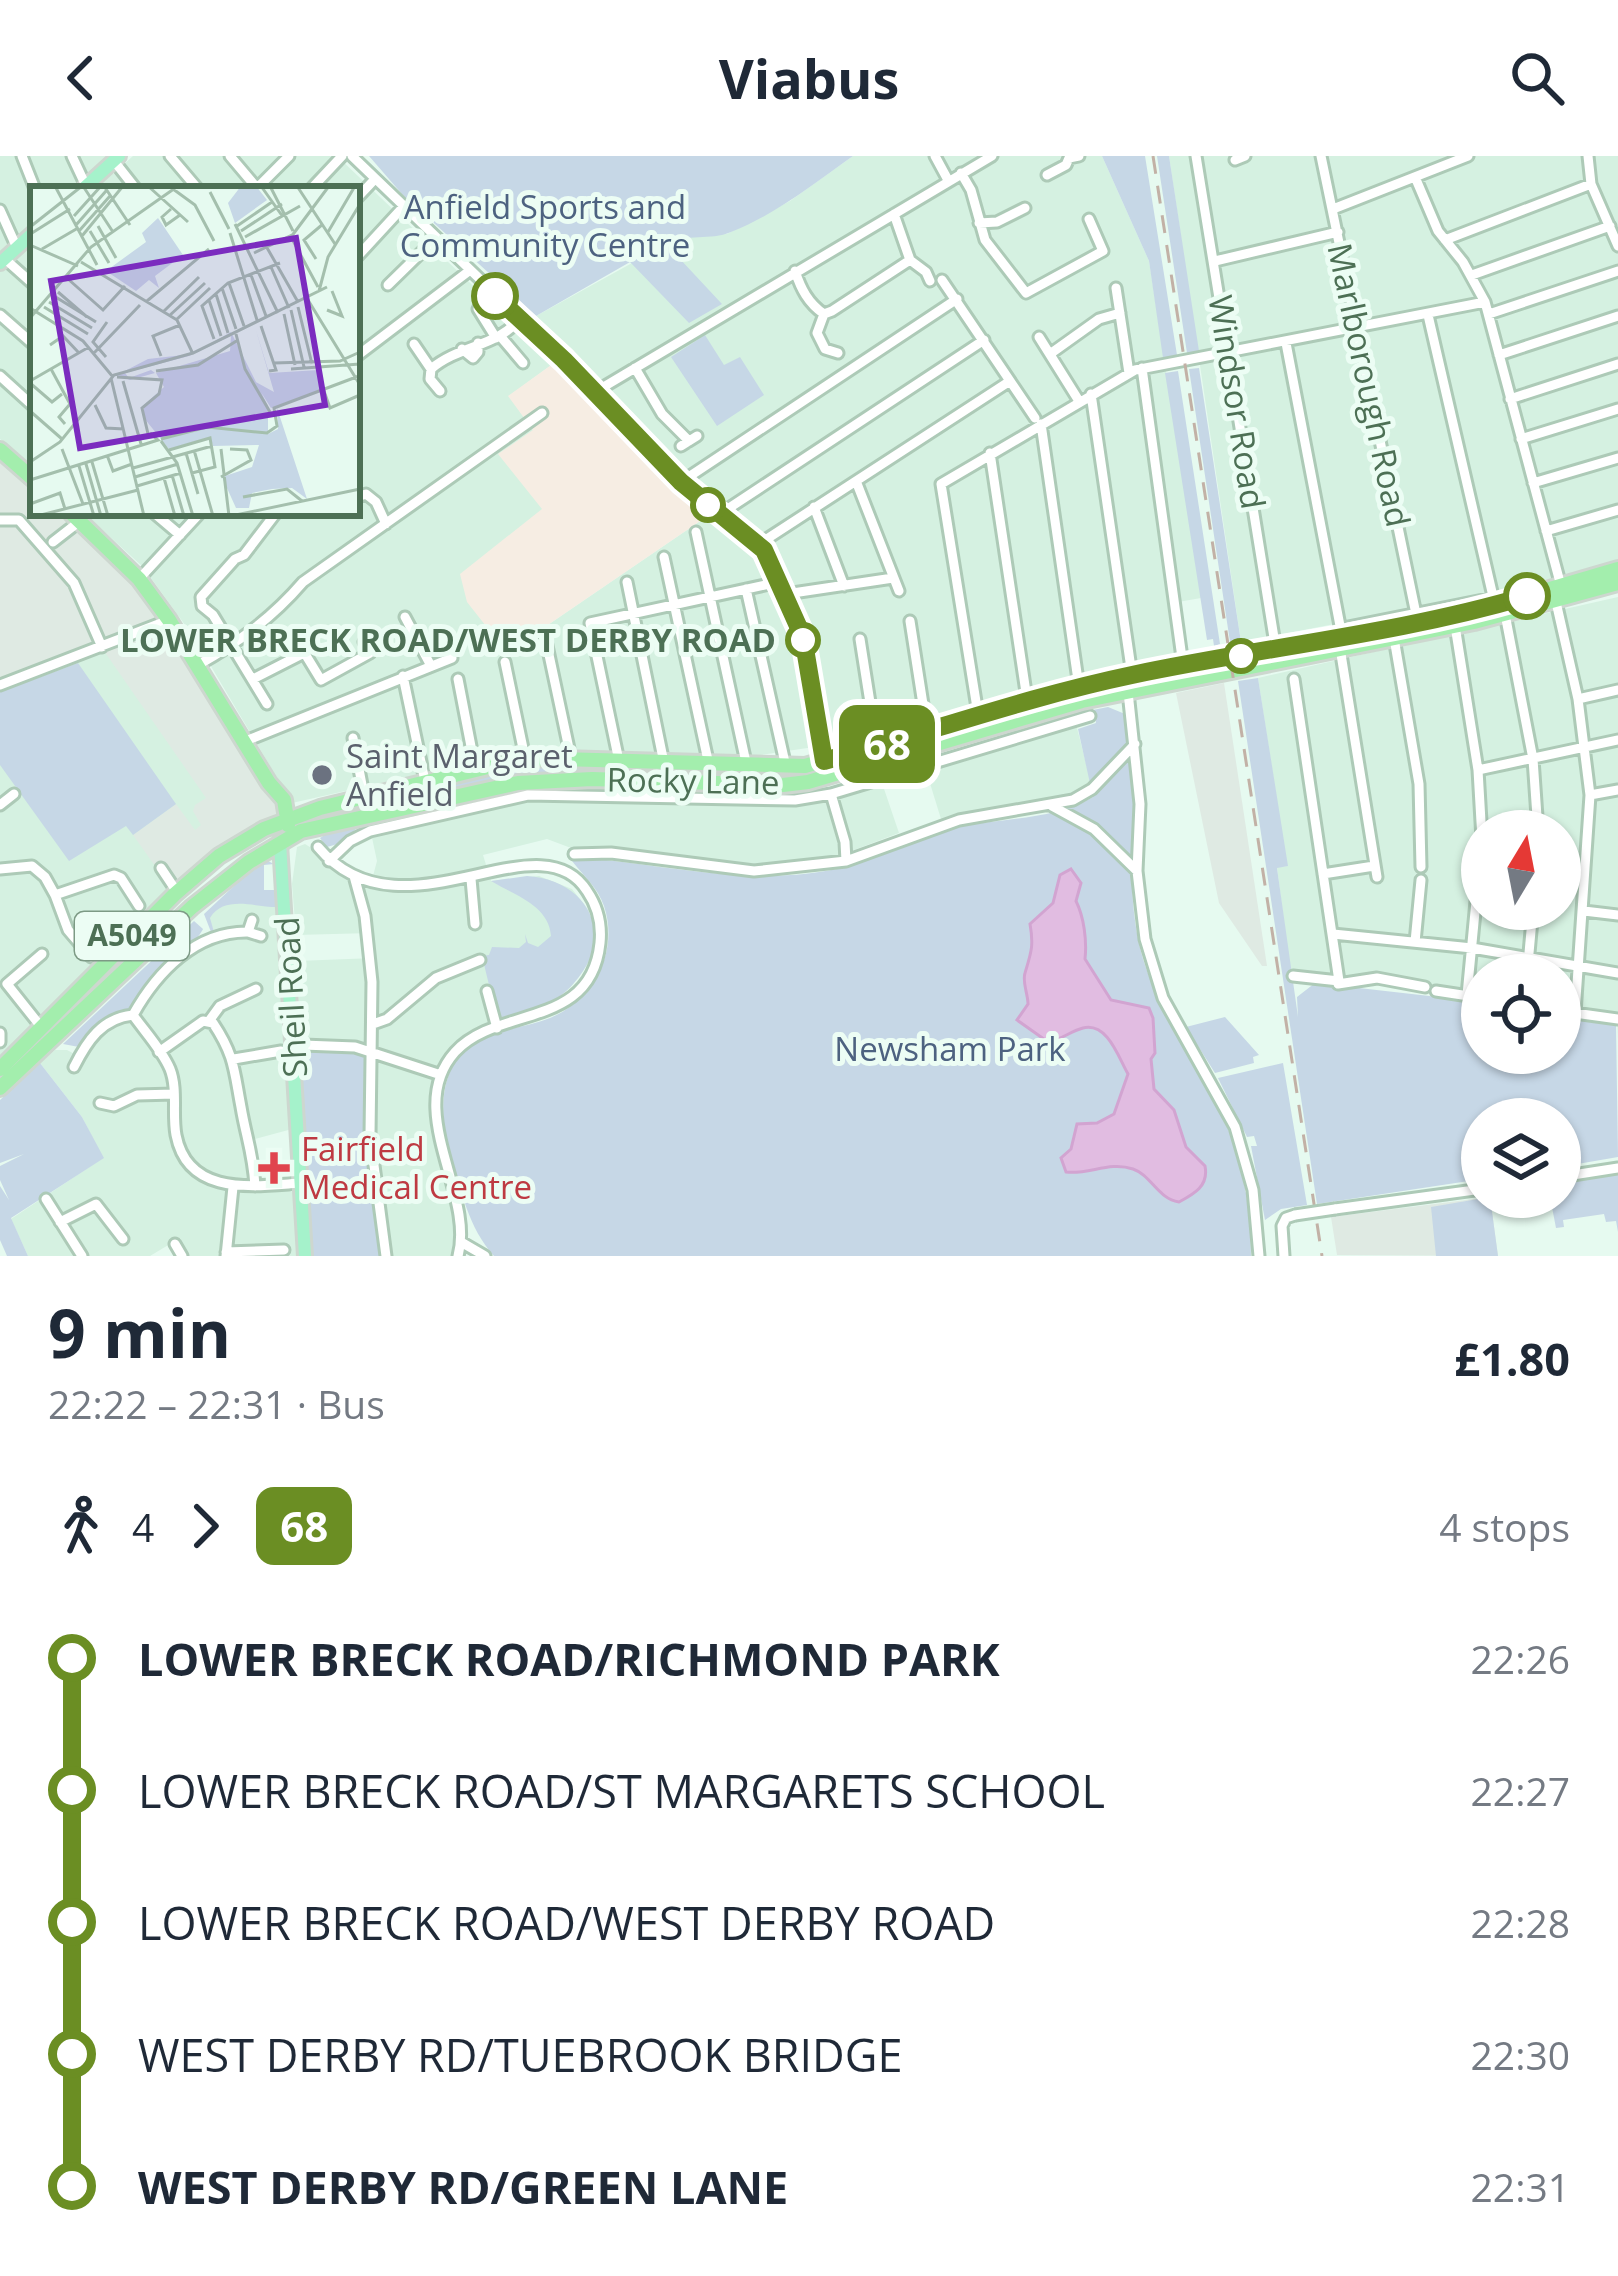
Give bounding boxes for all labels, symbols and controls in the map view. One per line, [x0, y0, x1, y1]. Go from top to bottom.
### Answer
text: Viabus [719, 41, 899, 115]
icon: back [48, 45, 114, 111]
icon: search [1504, 45, 1570, 111]
park label: Anfield Sports and Community Centre [400, 184, 690, 267]
inset map [30, 186, 360, 516]
street label: Marlborough Road [1317, 239, 1422, 531]
unlabelled marker [473, 274, 517, 318]
street label: Windsor Road [1198, 292, 1277, 512]
unlabelled marker [692, 489, 724, 521]
unlabelled marker [1505, 574, 1549, 618]
place label: LOWER BRECK ROAD/WEST DERBY ROAD [120, 617, 776, 662]
marker: LOWER BRECK ROAD/WEST DERBY ROAD [787, 624, 819, 656]
unlabelled marker [1225, 640, 1257, 672]
line badge: 68 [833, 705, 941, 783]
text: 68 [863, 715, 911, 772]
place label: Saint Margaret Anfield [346, 733, 573, 816]
street label: Rocky Lane [606, 756, 780, 805]
marker: Saint Margaret Anfield [309, 762, 335, 788]
north arrow [1461, 810, 1581, 930]
map controls [1461, 810, 1581, 1218]
road number: A5049 [75, 912, 189, 960]
street label: Sheil Road [264, 916, 317, 1079]
button: locate [1461, 954, 1581, 1074]
park label: Newsham Park [834, 1026, 1066, 1071]
button: layers [1461, 1098, 1581, 1218]
place label: Fairfield Medical Centre [301, 1126, 532, 1209]
marker: Fairfield Medical Centre [258, 1152, 290, 1184]
text: 9 min [48, 1287, 231, 1377]
text: £1.80 [1454, 1328, 1570, 1389]
text: 22:22 – 22:31 · Bus [48, 1377, 385, 1430]
icon: walk [48, 1493, 114, 1559]
icon: forward [172, 1493, 238, 1559]
text: 68 [280, 1497, 328, 1554]
text: 4 [132, 1500, 154, 1553]
text: 4 stops [1439, 1500, 1570, 1553]
text: LOWER BRECK ROAD/RICHMOND PARK [138, 1628, 1000, 1689]
text: 22:26 [1471, 1632, 1570, 1685]
text: LOWER BRECK ROAD/ST MARGARETS SCHOOL [138, 1760, 1105, 1821]
text: 22:27 [1471, 1764, 1570, 1817]
text: LOWER BRECK ROAD/WEST DERBY ROAD [138, 1892, 995, 1953]
text: 22:28 [1471, 1896, 1570, 1949]
text: WEST DERBY RD/TUEBROOK BRIDGE [138, 2024, 902, 2085]
text: 22:30 [1471, 2028, 1570, 2081]
text: WEST DERBY RD/GREEN LANE [138, 2156, 788, 2217]
text: 22:31 [1471, 2160, 1570, 2213]

